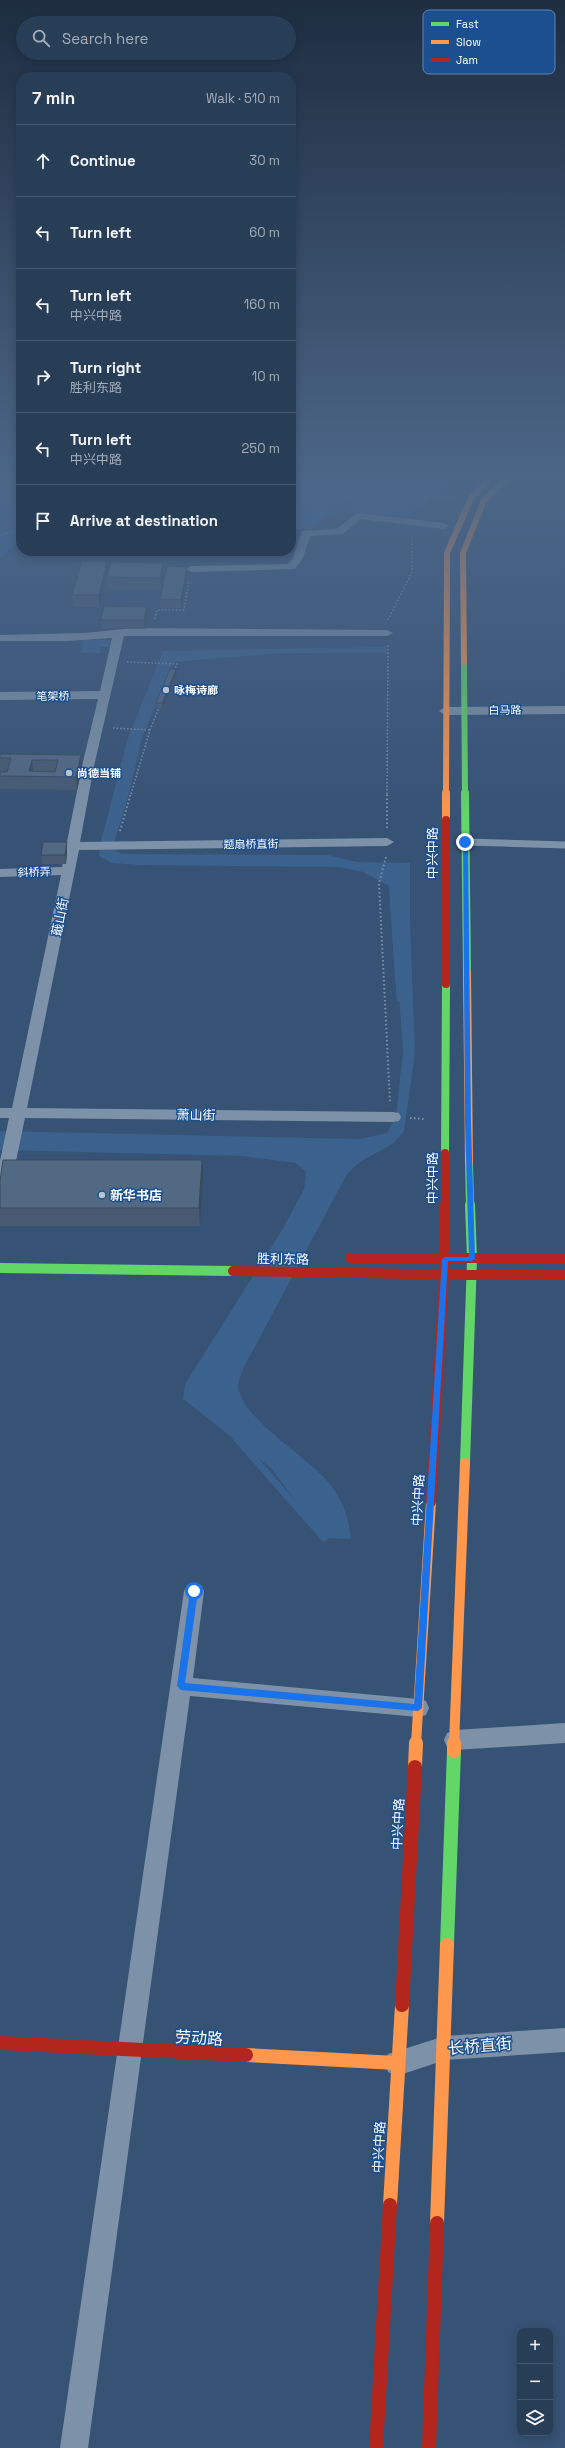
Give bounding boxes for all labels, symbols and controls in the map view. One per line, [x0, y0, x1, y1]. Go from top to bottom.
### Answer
legend [423, 10, 555, 74]
search box [16, 16, 296, 60]
text: Fast [456, 17, 479, 31]
icon: search [30, 27, 52, 49]
text: Search here [62, 29, 148, 48]
text: Slow [456, 35, 481, 49]
text: Jam [456, 53, 478, 67]
text: 7 min [32, 87, 75, 109]
text: Walk · 510 m [206, 90, 280, 107]
icon: ahead [32, 150, 54, 172]
text: Continue [70, 151, 136, 170]
text: 30 m [249, 152, 280, 169]
icon: left [32, 222, 54, 244]
text: Turn left [70, 223, 132, 242]
text: 60 m [249, 224, 280, 241]
text: Turn left [70, 286, 132, 305]
icon: left [32, 294, 54, 316]
text: 160 m [244, 296, 280, 313]
text: 中兴中路 [70, 307, 122, 324]
text: Turn right [70, 358, 141, 377]
icon: right [32, 366, 54, 388]
text: 10 m [252, 368, 280, 385]
text: 胜利东路 [70, 379, 122, 396]
text: Turn left [70, 430, 132, 449]
icon: left [32, 438, 54, 460]
text: 250 m [242, 440, 280, 457]
text: 中兴中路 [70, 451, 122, 468]
icon: arrive [32, 510, 54, 532]
text: Arrive at destination [70, 511, 218, 530]
place label: 咏梅诗廊 [174, 683, 218, 697]
marker: 咏梅诗廊 [161, 685, 171, 695]
street label: 笔架桥 [36, 689, 70, 703]
street label: 白马路 [488, 703, 522, 717]
place label: 尚德当铺 [77, 766, 121, 780]
marker: 尚德当铺 [64, 768, 74, 778]
street label: 中兴中路 [424, 827, 441, 879]
route end [456, 833, 474, 851]
street label: 题扇桥直街 [223, 837, 279, 851]
street label: 斜桥弄 [17, 864, 51, 880]
street label: 蕺山街 [48, 896, 72, 938]
street label: 萧山街 [176, 1106, 216, 1124]
street label: 中兴中路 [424, 1152, 441, 1204]
place label: 新华书店 [110, 1187, 162, 1204]
marker: 新华书店 [97, 1190, 107, 1200]
street label: 胜利东路 [257, 1250, 309, 1268]
street label: 中兴中路 [408, 1474, 428, 1526]
route start [185, 1582, 203, 1600]
street label: 中兴中路 [388, 1798, 408, 1850]
street label: 劳动路 [174, 2026, 224, 2050]
street label: 长桥直街 [447, 2033, 513, 2059]
street label: 中兴中路 [369, 2121, 389, 2173]
map controls [517, 2328, 553, 2436]
button: + [517, 2328, 553, 2364]
button: − [517, 2364, 553, 2400]
button: layers [517, 2400, 553, 2436]

